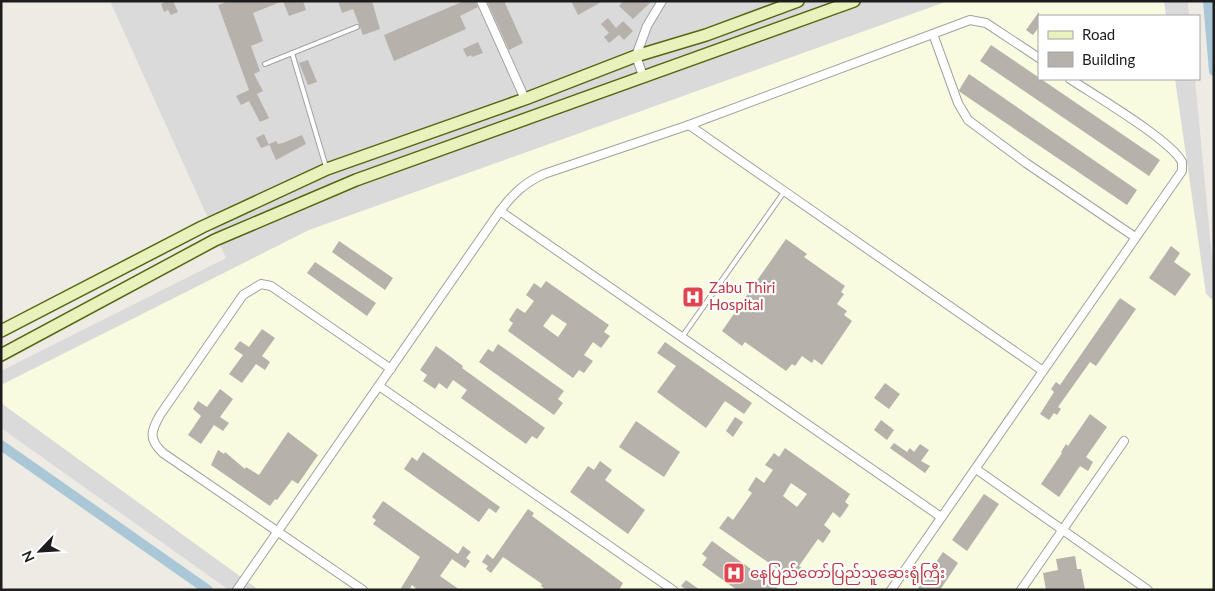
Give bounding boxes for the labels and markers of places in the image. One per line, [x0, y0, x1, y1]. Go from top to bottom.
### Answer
place label: Zabu Thiri Hospital [709, 278, 775, 313]
hospital icon: Zabu Thiri Hospital [681, 285, 705, 309]
hospital icon: နေပြည်တော်ပြည်သူဆေးရုံကြီး [722, 561, 746, 585]
place label: နေပြည်တော်ပြည်သူဆေးရုံကြီး [750, 563, 945, 585]

